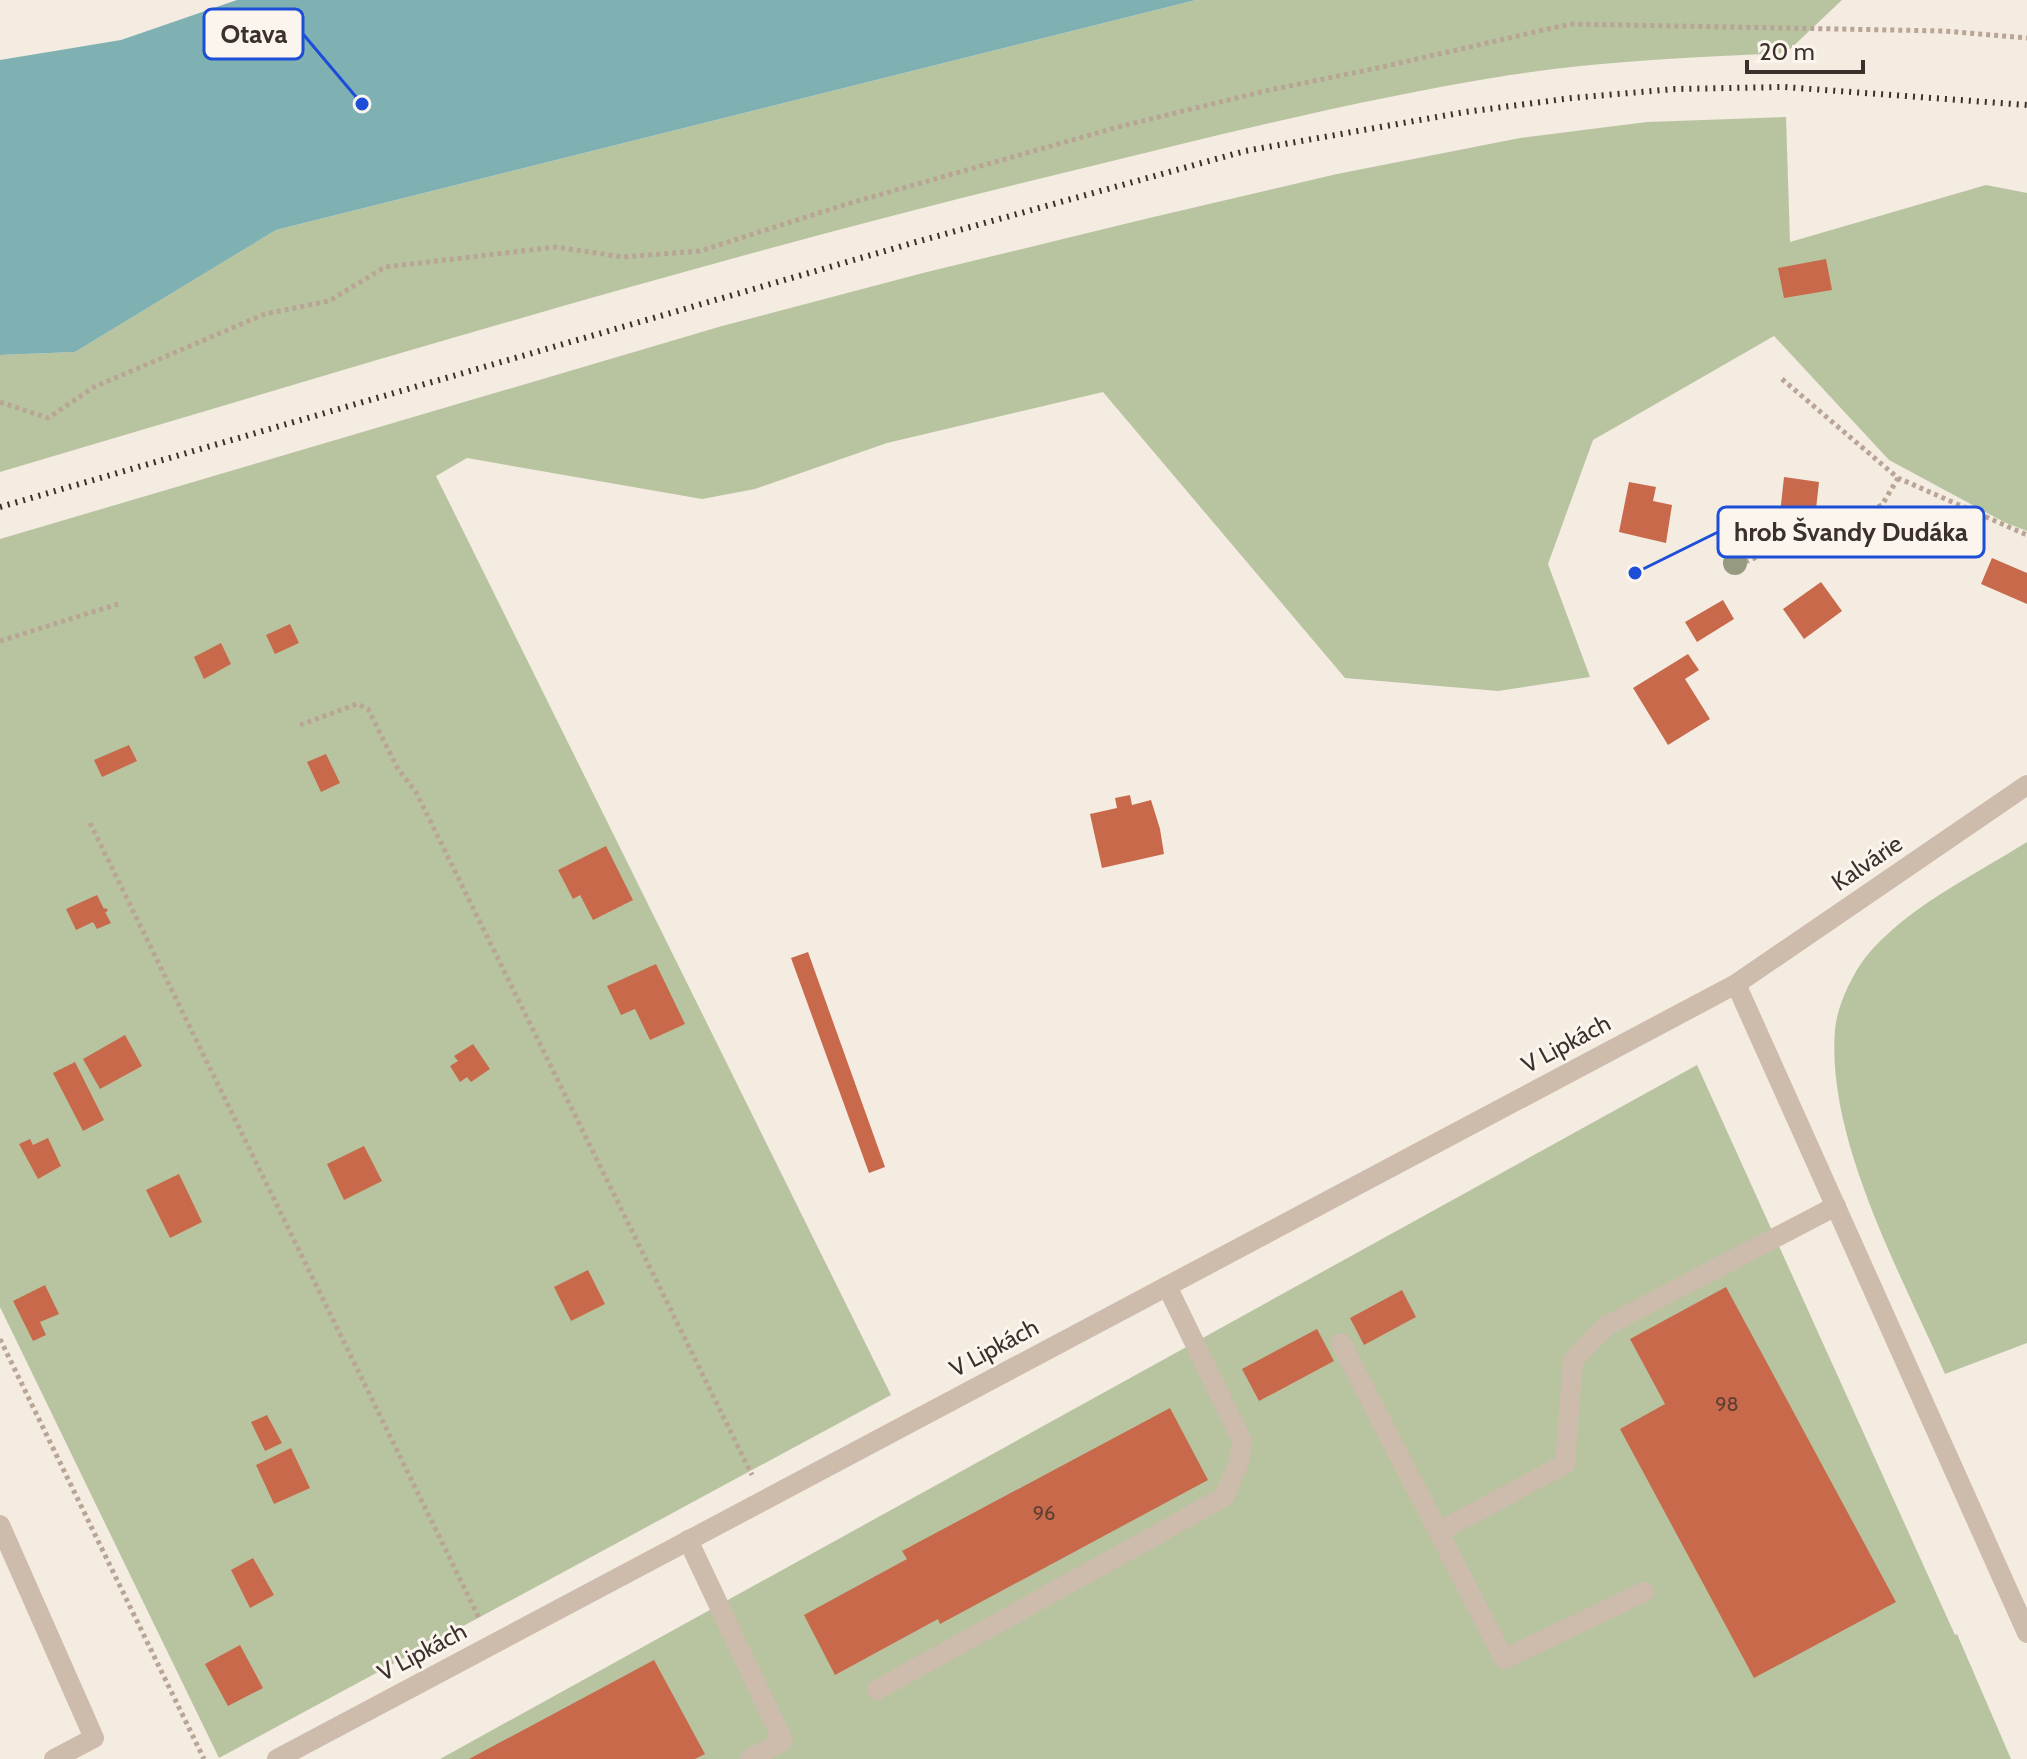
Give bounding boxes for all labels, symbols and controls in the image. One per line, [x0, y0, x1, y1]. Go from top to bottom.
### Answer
callout: Otava [204, 9, 303, 59]
text: Otava [221, 18, 287, 50]
scale bar [1747, 24, 1863, 74]
text: 20 m [1759, 37, 1815, 66]
callout: hrob Švandy Dudáka [1718, 507, 1984, 557]
text: hrob Švandy Dudáka [1734, 516, 1968, 548]
street label: Kalvárie [1826, 829, 1907, 897]
street label: V Lipkách [1516, 1008, 1615, 1079]
street label: V Lipkách [944, 1312, 1043, 1383]
house number: 98 [1715, 1392, 1739, 1416]
house number: 96 [1033, 1501, 1055, 1525]
street label: V Lipkách [372, 1616, 471, 1687]

